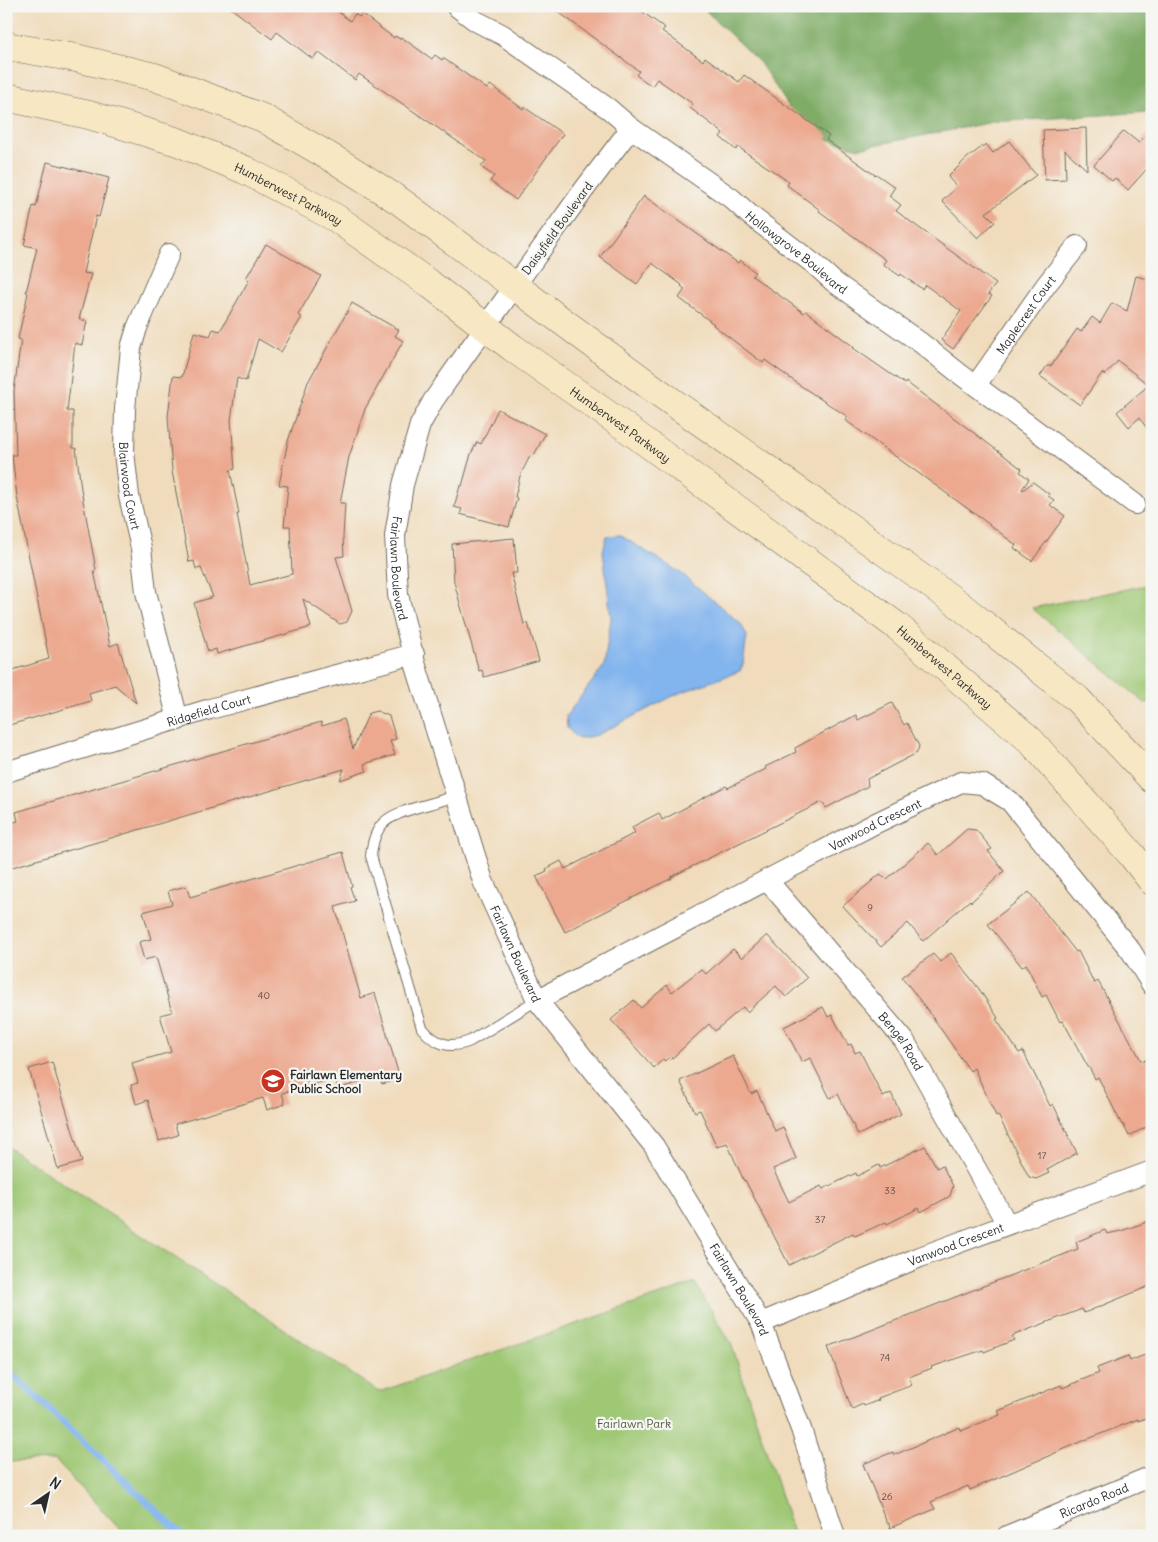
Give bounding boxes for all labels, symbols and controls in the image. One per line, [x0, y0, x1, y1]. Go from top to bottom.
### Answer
street label: Humberwest Parkway [232, 159, 346, 228]
street label: Daisyfield Boulevard [518, 179, 596, 277]
street label: Hollowgrove Boulevard [743, 207, 851, 297]
street label: Maplecrest Court [993, 272, 1058, 357]
street label: Humberwest Parkway [567, 383, 674, 466]
street label: Blairwood Court [116, 442, 144, 531]
street label: Fairlawn Boulevard [387, 515, 412, 622]
street label: Humberwest Parkway [894, 622, 995, 712]
street label: Ridgefield Court [165, 691, 252, 729]
street label: Vanwood Crescent [826, 795, 924, 854]
house number: 9 [867, 901, 873, 914]
street label: Fairlawn Boulevard [488, 903, 545, 1005]
house number: 40 [258, 989, 270, 1002]
street label: Bengel Road [876, 1009, 927, 1073]
place label: Fairlawn Elementary Public School [290, 1067, 402, 1096]
school or university icon: Fairlawn Elementary Public School [260, 1068, 286, 1094]
house number: 17 [1038, 1149, 1047, 1162]
house number: 33 [884, 1184, 896, 1197]
house number: 37 [815, 1213, 825, 1226]
street label: Vanwood Crescent [905, 1219, 1006, 1269]
street label: Fairlawn Boulevard [707, 1240, 773, 1338]
house number: 74 [880, 1351, 890, 1364]
park label: Fairlawn Park [597, 1416, 671, 1431]
north arrow [22, 1470, 72, 1520]
text: N [46, 1473, 64, 1493]
street label: Ricardo Road [1057, 1479, 1130, 1521]
house number: 26 [881, 1490, 893, 1503]

